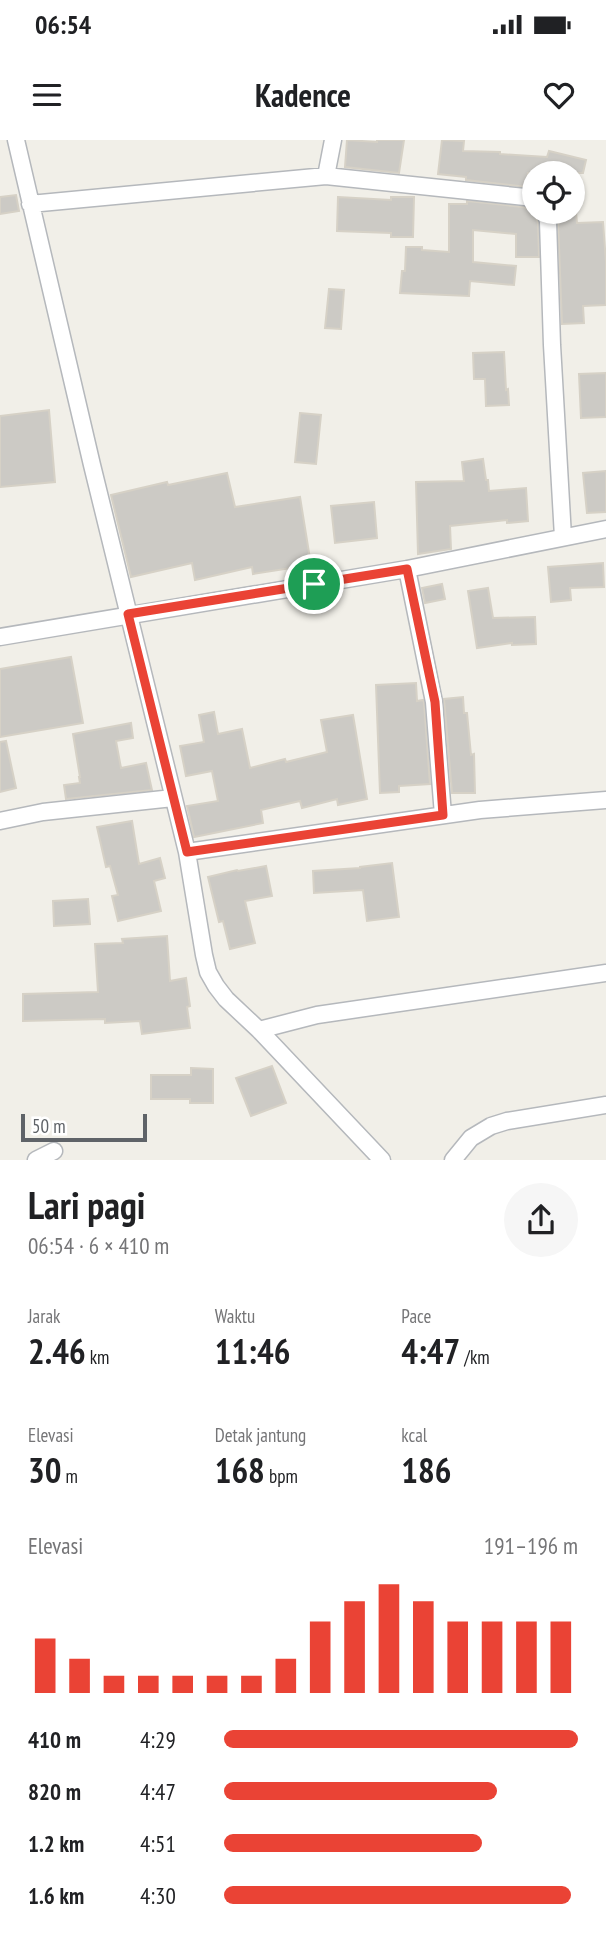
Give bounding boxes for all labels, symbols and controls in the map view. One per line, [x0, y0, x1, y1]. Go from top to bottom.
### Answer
text: 06:54 [35, 8, 91, 41]
text: Kadence [255, 74, 351, 116]
icon: menu [28, 76, 66, 114]
icon: heart [540, 76, 578, 114]
map controls [522, 161, 585, 224]
button: locate [522, 161, 585, 224]
pin [284, 554, 344, 614]
icon: arrive [295, 565, 333, 603]
scale bar [21, 1111, 147, 1143]
text: 50 m [32, 1114, 66, 1138]
text: Lari pagi [28, 1180, 145, 1229]
button: share [504, 1183, 578, 1257]
text: 06:54 · 6 × 410 m [28, 1231, 169, 1260]
text: Jarak [28, 1304, 60, 1328]
text: Waktu [215, 1304, 255, 1328]
text: Pace [401, 1304, 431, 1328]
text: 2.46 [28, 1328, 86, 1374]
text: 11:46 [215, 1328, 290, 1374]
text: 4:47 [401, 1328, 460, 1374]
text: km [86, 1345, 109, 1369]
text: /km [460, 1345, 490, 1369]
text: Elevasi [28, 1423, 74, 1447]
text: Detak jantung [215, 1423, 306, 1447]
text: kcal [401, 1423, 427, 1447]
text: 30 [28, 1447, 61, 1493]
text: 168 [215, 1447, 265, 1493]
text: 186 [401, 1447, 452, 1493]
text: m [61, 1464, 78, 1488]
text: bpm [265, 1464, 298, 1488]
text: Elevasi [28, 1531, 83, 1560]
text: 191–196 m [484, 1531, 578, 1560]
text: 410 m [28, 1725, 81, 1754]
text: 4:29 [140, 1725, 176, 1754]
text: 820 m [28, 1777, 81, 1806]
text: 4:47 [140, 1777, 176, 1806]
text: 1.2 km [28, 1829, 84, 1858]
text: 4:51 [140, 1829, 176, 1858]
text: 1.6 km [28, 1881, 84, 1910]
text: 4:30 [140, 1881, 176, 1910]

